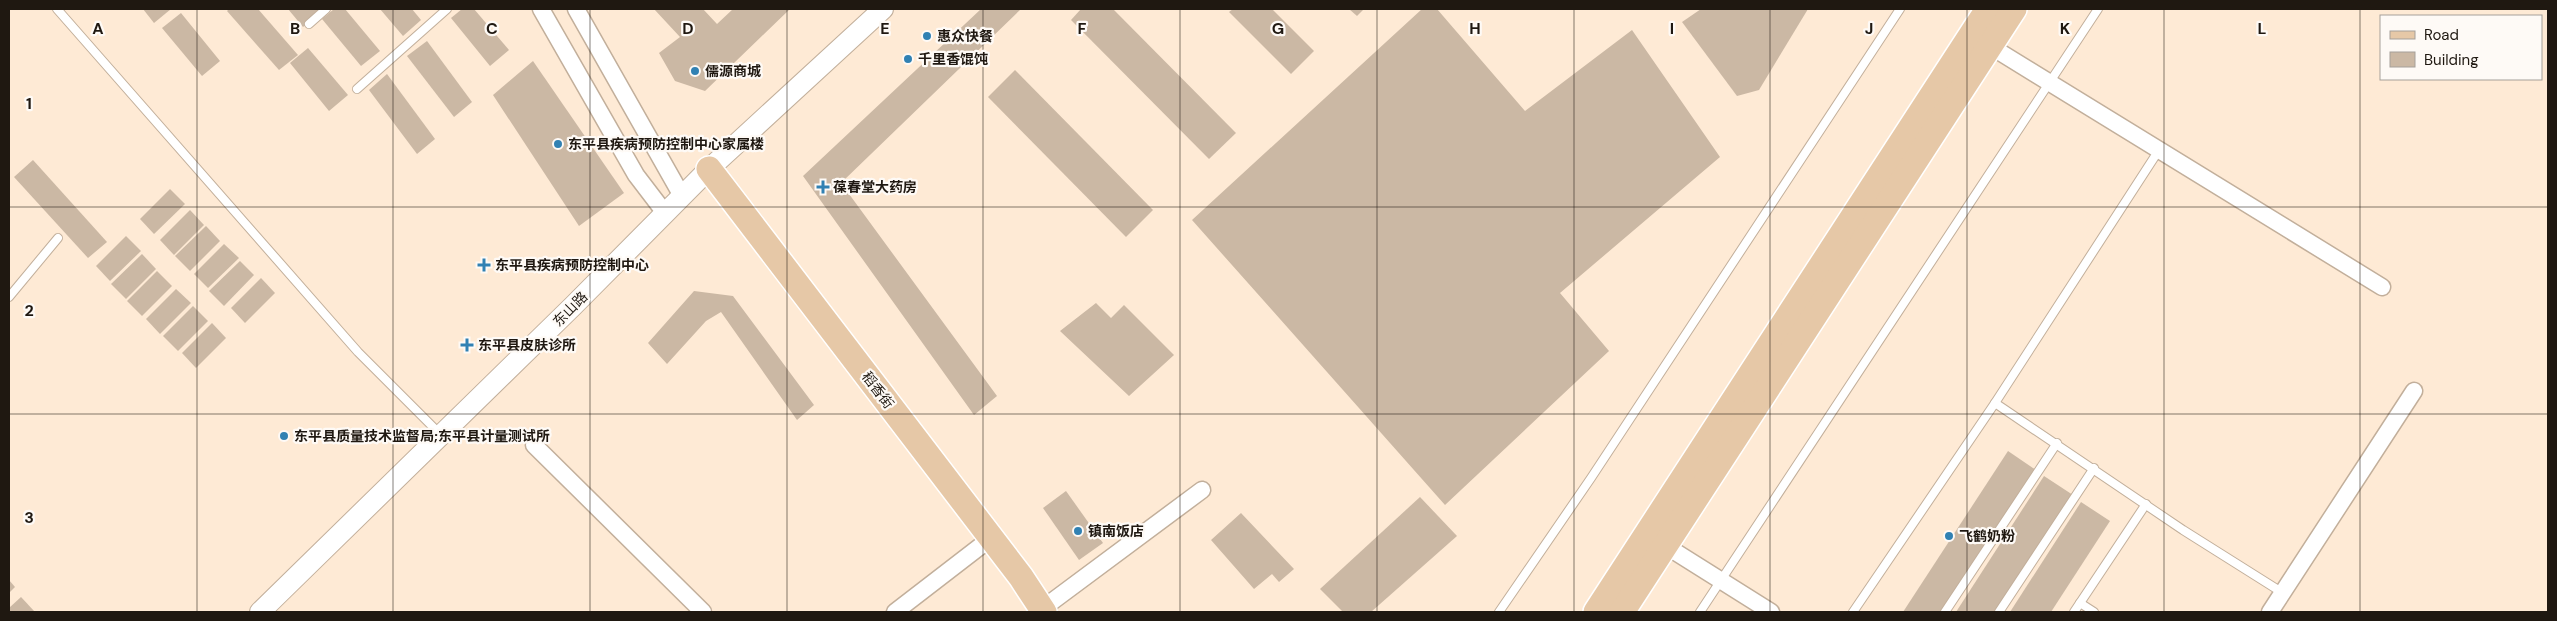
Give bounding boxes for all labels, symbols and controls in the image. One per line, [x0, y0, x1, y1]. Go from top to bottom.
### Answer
legend [2380, 15, 2542, 80]
text: A [92, 18, 104, 39]
text: B [290, 18, 300, 39]
text: C [486, 18, 498, 39]
text: D [682, 18, 694, 39]
text: E [880, 18, 890, 39]
text: F [1078, 18, 1087, 39]
text: G [1272, 18, 1284, 39]
text: H [1469, 18, 1481, 39]
text: I [1670, 18, 1674, 39]
text: J [1865, 18, 1873, 39]
text: K [2060, 18, 2071, 39]
text: L [2258, 18, 2267, 39]
text: Road [2424, 25, 2459, 45]
place label: 惠众快餐 [937, 27, 993, 45]
marker: 惠众快餐 [921, 30, 933, 42]
place label: 千里香馄饨 [918, 50, 988, 68]
text: Building [2424, 50, 2479, 70]
marker: 千里香馄饨 [902, 53, 914, 65]
place label: 儒源商城 [705, 62, 761, 80]
marker: 儒源商城 [689, 65, 701, 77]
text: 1 [26, 93, 32, 114]
place label: 东平县疾病预防控制中心家属楼 [568, 135, 764, 153]
marker: 东平县疾病预防控制中心家属楼 [552, 138, 564, 150]
place label: 葆春堂大药房 [833, 178, 917, 196]
marker: 葆春堂大药房 [817, 181, 829, 193]
place label: 东平县疾病预防控制中心 [495, 256, 649, 274]
marker: 东平县疾病预防控制中心 [477, 258, 491, 272]
street label: 东山路 [549, 288, 591, 330]
text: 2 [24, 300, 34, 321]
place label: 东平县皮肤诊所 [478, 336, 576, 354]
marker: 东平县皮肤诊所 [460, 338, 474, 352]
street label: 稻香街 [858, 368, 898, 412]
place label: 东平县质量技术监督局;东平县计量测试所 [294, 427, 550, 445]
marker: 东平县质量技术监督局;东平县计量测试所 [278, 430, 290, 442]
text: 3 [24, 507, 34, 528]
place label: 镇南饭店 [1088, 522, 1144, 540]
marker: 镇南饭店 [1072, 525, 1084, 537]
place label: 飞鹤奶粉 [1959, 527, 2015, 545]
marker: 飞鹤奶粉 [1943, 530, 1955, 542]

